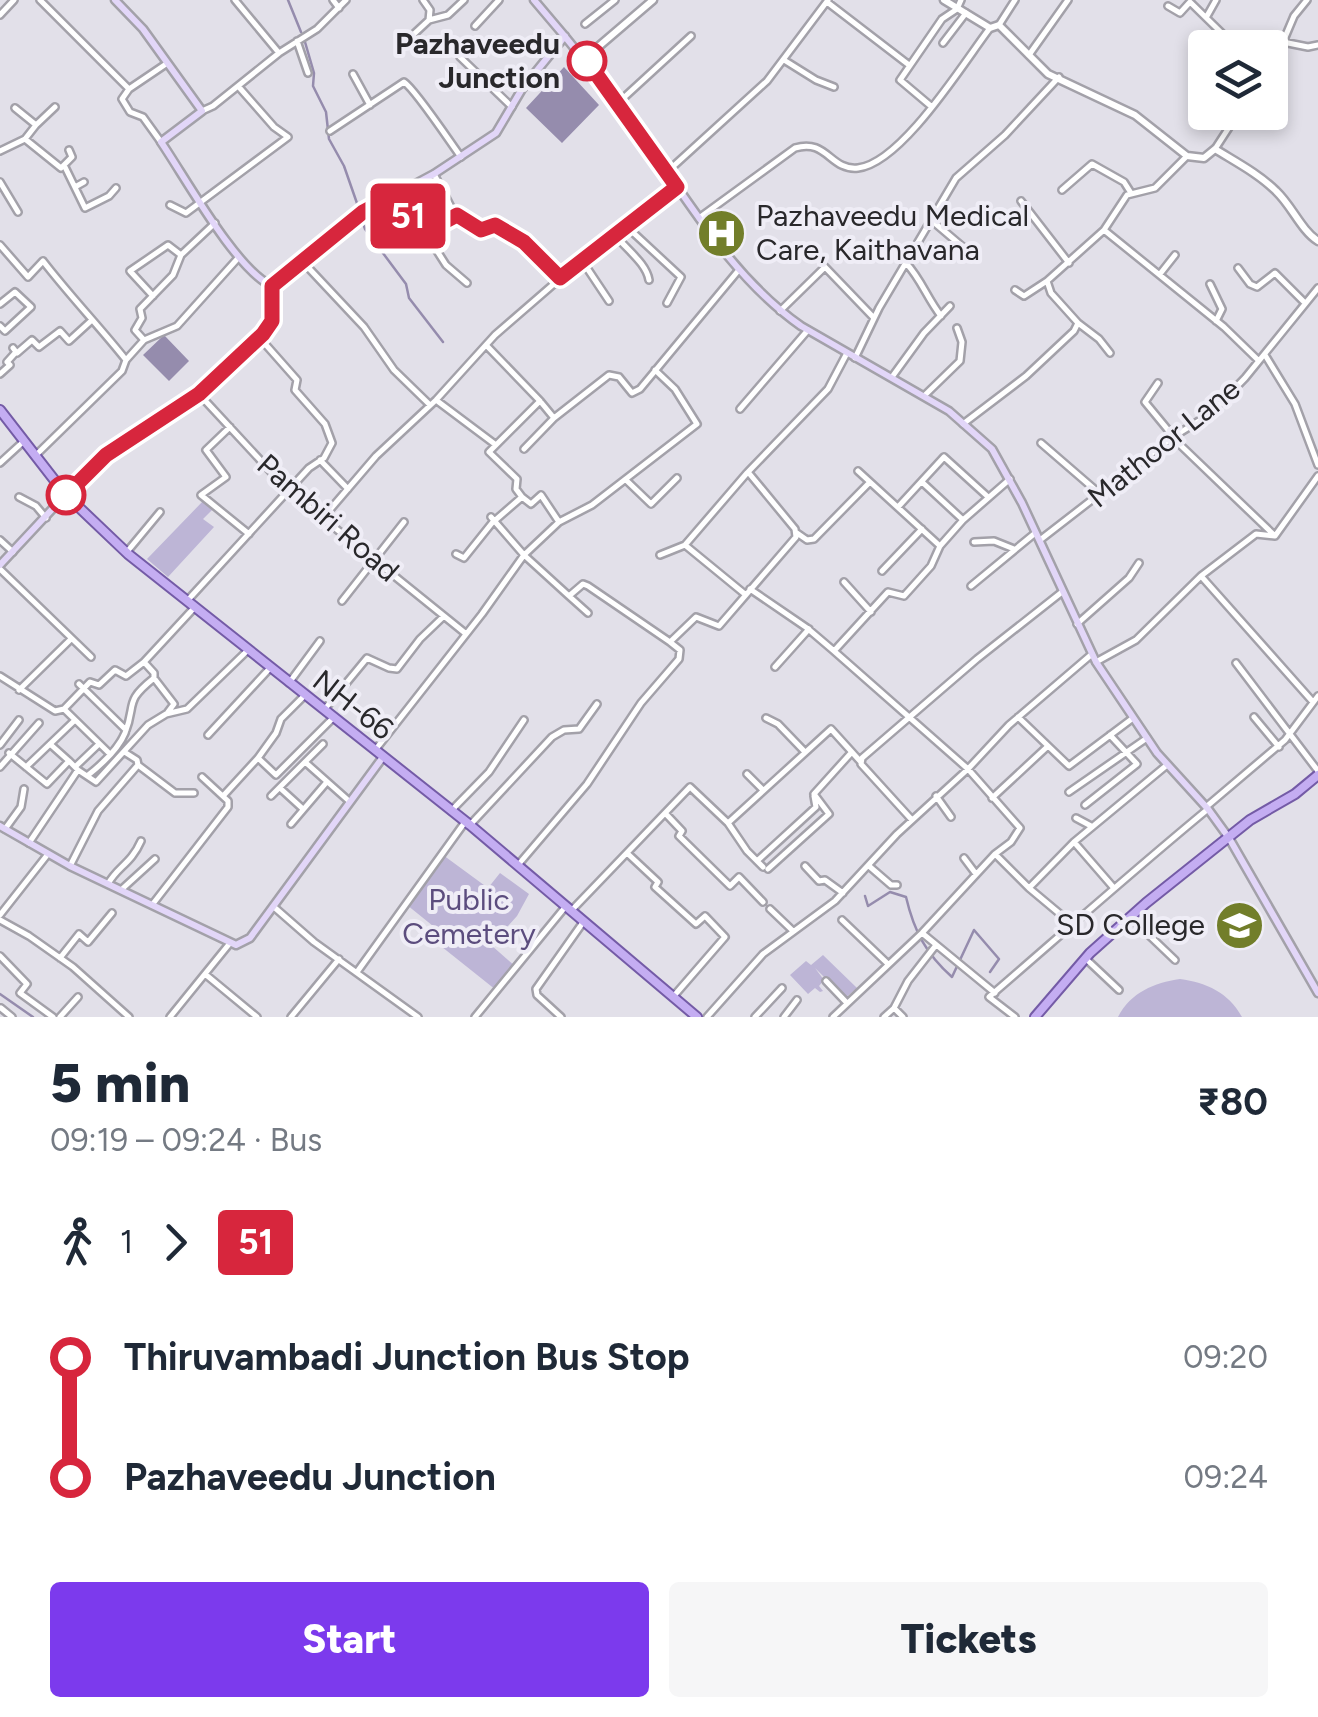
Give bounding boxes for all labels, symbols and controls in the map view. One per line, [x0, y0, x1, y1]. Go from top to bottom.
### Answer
place label: Pazhaveedu Junction [395, 25, 560, 96]
map controls [1188, 30, 1288, 130]
button: layers [1188, 30, 1288, 130]
marker: Pazhaveedu Junction [568, 42, 606, 80]
line badge: 51 [363, 184, 453, 248]
text: 51 [390, 195, 426, 237]
place label: Pazhaveedu Medical Care, Kaithavana [756, 197, 1029, 268]
hospital icon: Pazhaveedu Medical Care, Kaithavana [695, 207, 747, 259]
street label: Mathoor Lane [1080, 370, 1247, 515]
street label: Pambiri Road [250, 446, 407, 589]
unlabelled marker [47, 476, 85, 514]
street label: NH-66 [306, 662, 401, 748]
park label: Public Cemetery [402, 881, 536, 952]
school or university icon: SD College [1214, 899, 1266, 951]
place label: SD College [1056, 906, 1205, 943]
text: 5 min [50, 1050, 190, 1116]
text: ₹80 [1197, 1079, 1268, 1125]
text: 09:19 – 09:24 · Bus [50, 1121, 322, 1159]
icon: walk [50, 1215, 105, 1270]
icon: forward [148, 1215, 203, 1270]
text: 51 [238, 1221, 273, 1263]
text: 1 [120, 1223, 133, 1261]
text: Thiruvambadi Junction Bus Stop [124, 1334, 690, 1380]
text: 09:20 [1183, 1338, 1268, 1376]
text: Pazhaveedu Junction [124, 1454, 496, 1500]
text: 09:24 [1184, 1458, 1268, 1496]
button: Start [50, 1582, 649, 1697]
button: Tickets [669, 1582, 1268, 1697]

